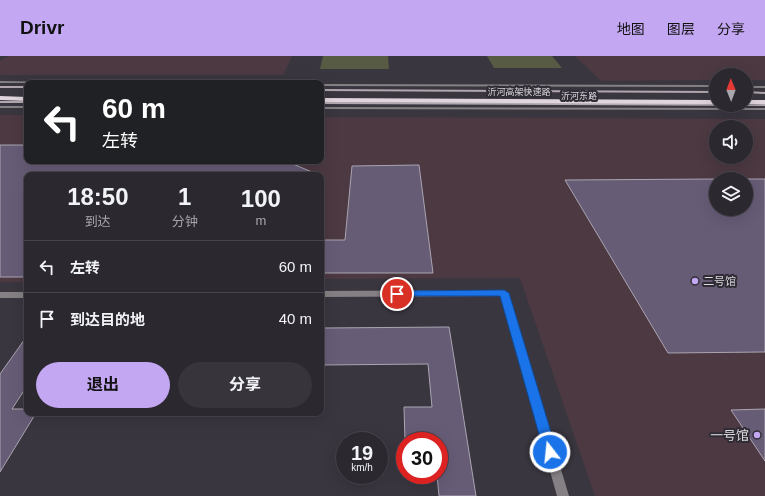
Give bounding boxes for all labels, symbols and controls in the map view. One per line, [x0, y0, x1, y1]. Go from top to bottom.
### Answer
text: Drivr [20, 17, 64, 38]
text: 地图 [617, 21, 645, 37]
text: 图层 [667, 21, 695, 37]
text: 分享 [717, 21, 745, 37]
north arrow [709, 68, 753, 112]
map controls [709, 68, 753, 216]
street label: 沂河高架快速路 [487, 87, 551, 97]
street label: 沂河东路 [561, 91, 597, 101]
text: 60 m [102, 93, 166, 124]
icon: left [36, 96, 88, 148]
button: sound [709, 120, 753, 164]
text: 左转 [102, 131, 138, 151]
button: layers [709, 172, 753, 216]
text: 18:50 [67, 183, 129, 210]
text: 1 [178, 183, 191, 210]
text: 100 [241, 185, 281, 212]
text: m [255, 213, 266, 228]
text: 到达 [85, 214, 111, 229]
text: 分钟 [172, 214, 198, 229]
icon: left [36, 256, 58, 278]
text: 60 m [279, 258, 312, 275]
text: 左转 [70, 259, 100, 276]
place label: 二号馆 [703, 275, 736, 287]
marker: 二号馆 [690, 276, 700, 286]
pin [380, 277, 414, 311]
icon: arrive [386, 283, 408, 305]
icon: arrive [36, 308, 58, 330]
text: 40 m [279, 310, 312, 327]
text: 到达目的地 [70, 311, 145, 328]
button: 退出 [36, 362, 170, 408]
button: 分享 [178, 362, 312, 408]
place label: 一号馆 [710, 428, 749, 443]
marker: 一号馆 [752, 430, 762, 440]
position arrow [529, 431, 571, 473]
speed limit sign: 30 [396, 432, 448, 484]
text: 19 [351, 442, 373, 464]
text: km/h [351, 462, 373, 473]

